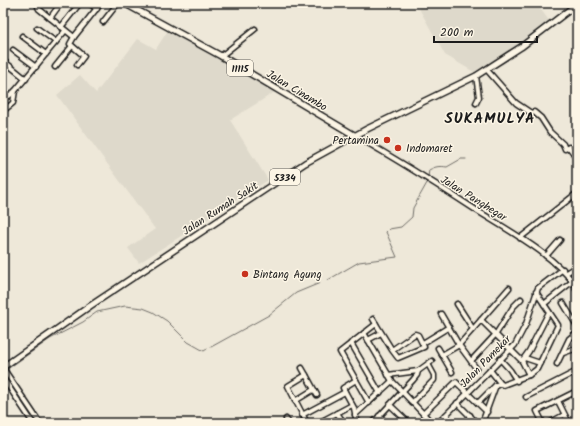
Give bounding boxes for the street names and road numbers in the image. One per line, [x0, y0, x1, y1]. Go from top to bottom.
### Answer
road number: 11115 [227, 60, 253, 76]
street label: Jalan Cinambo [263, 66, 330, 116]
road number: 5334 [270, 169, 300, 185]
street label: Jalan Panghegar [437, 171, 511, 227]
street label: Jalan Rumah Sakit [179, 177, 263, 240]
street label: Jalan Pamekar [456, 330, 516, 392]

